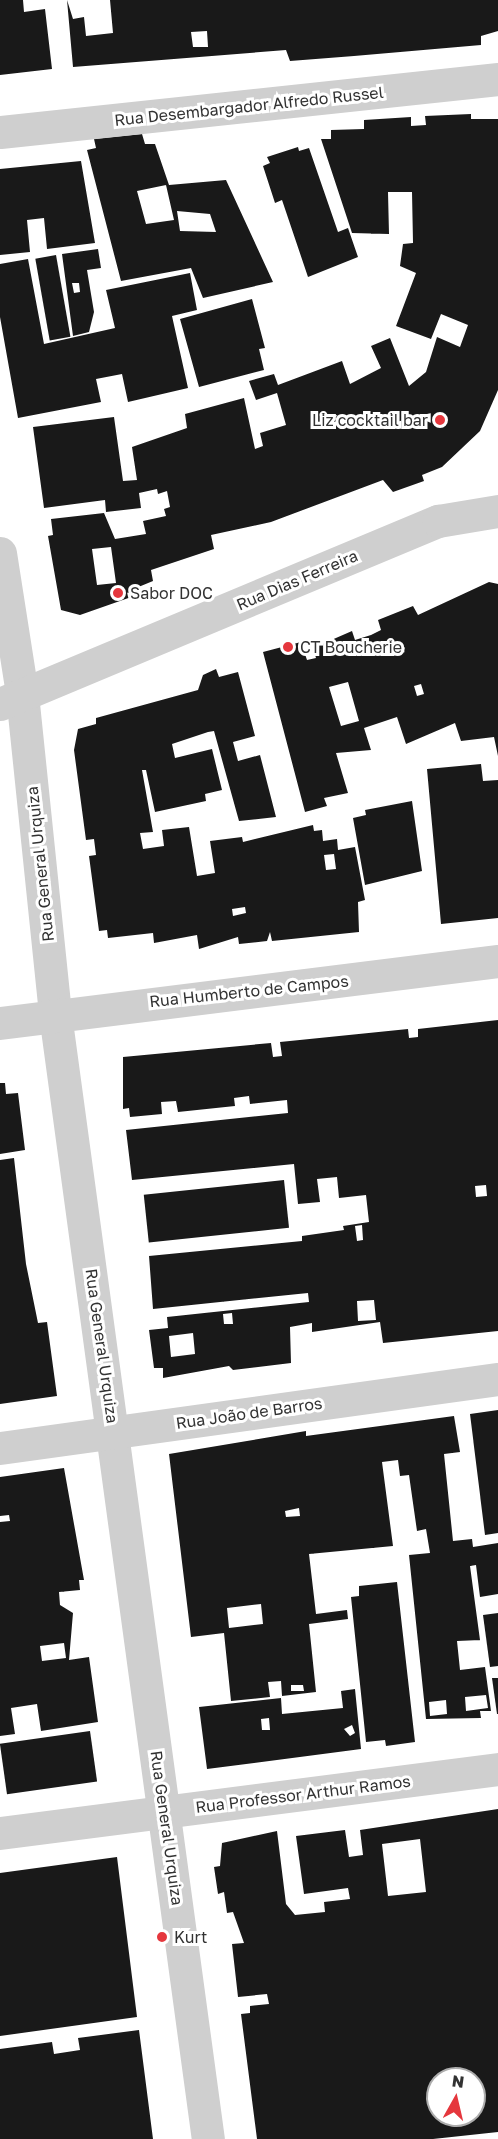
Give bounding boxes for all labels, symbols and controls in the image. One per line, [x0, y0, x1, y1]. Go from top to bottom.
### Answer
street label: Rua Desembargador Alfredo Russel [113, 82, 385, 130]
place label: Liz cocktail bar [312, 410, 428, 430]
marker: Liz cocktail bar [433, 413, 447, 427]
street label: Rua Dias Ferreira [233, 546, 361, 614]
place label: Sabor DOC [130, 583, 213, 603]
marker: Sabor DOC [111, 586, 125, 600]
place label: CT Boucherie [300, 637, 402, 657]
marker: CT Boucherie [281, 640, 295, 654]
street label: Rua General Urquiza [22, 785, 58, 943]
street label: Rua Humberto de Campos [149, 971, 349, 1011]
street label: Rua General Urquiza [82, 1267, 122, 1425]
street label: Rua João de Barros [175, 1393, 323, 1433]
street label: Rua General Urquiza [147, 1749, 187, 1907]
street label: Rua Professor Arthur Ramos [194, 1771, 412, 1817]
place label: Kurt [174, 1927, 207, 1947]
marker: Kurt [155, 1930, 169, 1944]
north arrow [426, 2067, 486, 2127]
text: N [451, 2070, 466, 2092]

